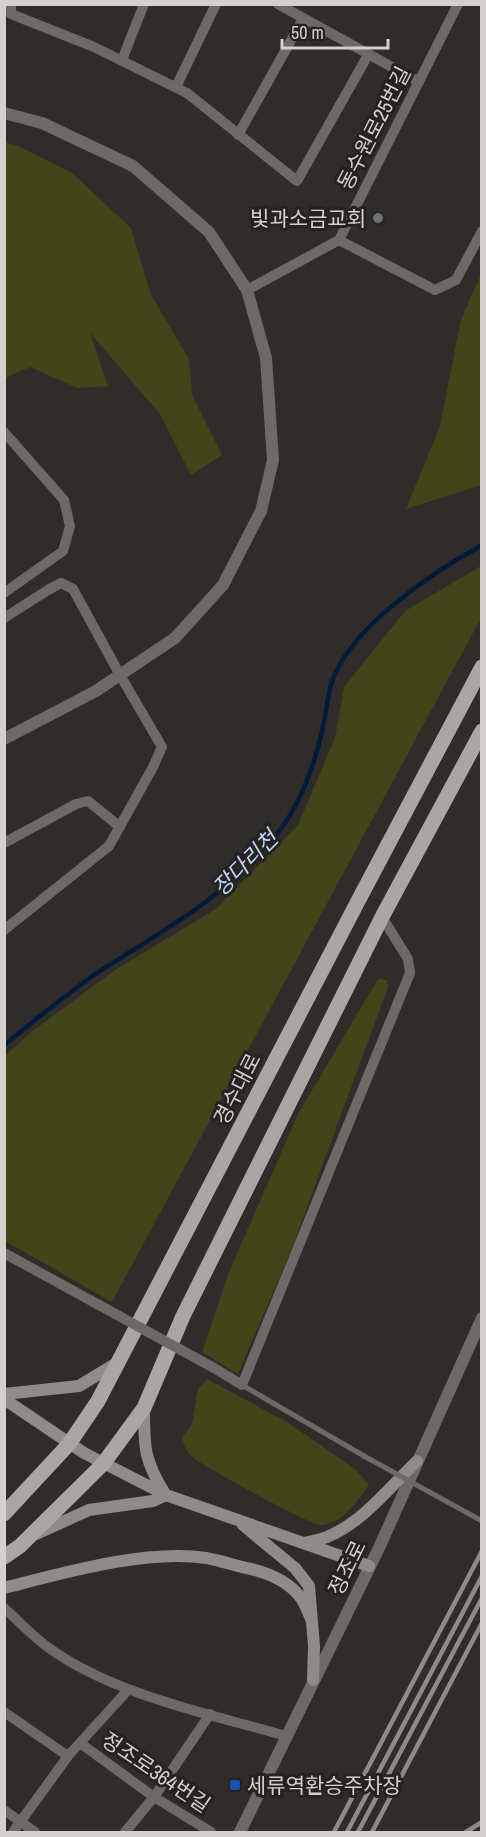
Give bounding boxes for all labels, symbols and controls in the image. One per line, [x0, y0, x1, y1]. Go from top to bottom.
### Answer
scale bar [282, 12, 388, 50]
text: 50 m [291, 20, 324, 45]
street label: 동수원로25번길 [330, 61, 418, 195]
place label: 빛과소금교회 [250, 204, 366, 233]
marker: 빛과소금교회 [371, 211, 385, 225]
water label: 장다리천 [206, 822, 286, 902]
street label: 경수대로 [207, 1048, 267, 1130]
street label: 정조로 [321, 1536, 373, 1600]
street label: 정조로364번길 [96, 1725, 216, 1819]
place label: 세류역환승주차장 [247, 1771, 402, 1800]
marker: 세류역환승주차장 [228, 1778, 242, 1792]

